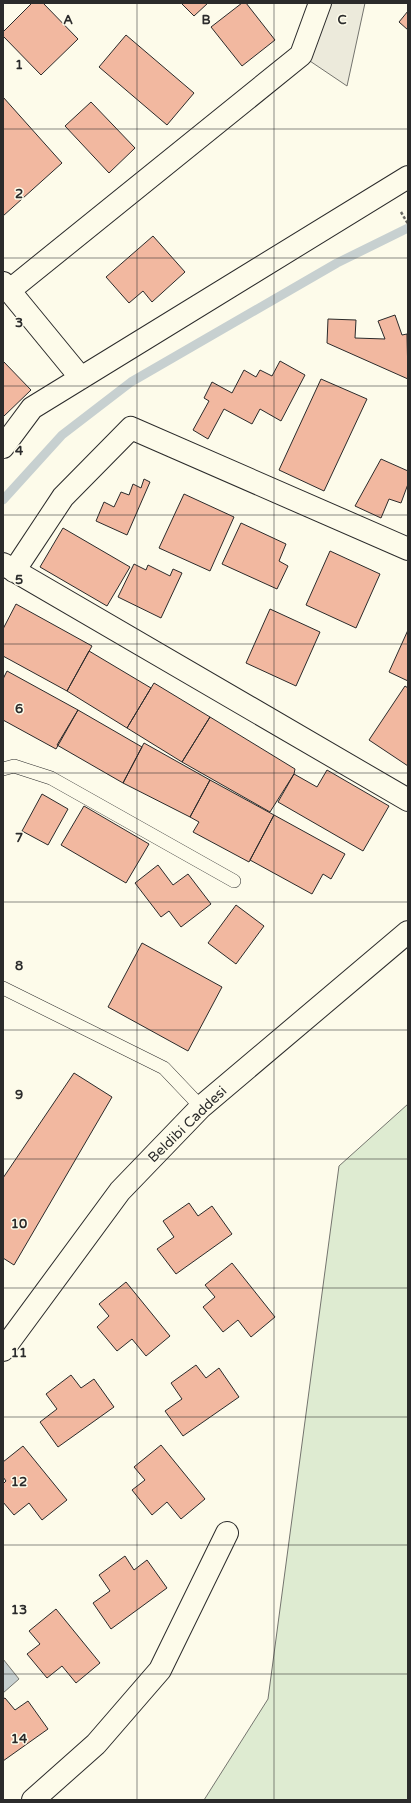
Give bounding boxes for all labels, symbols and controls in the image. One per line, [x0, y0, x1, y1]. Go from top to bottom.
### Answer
text: A [63, 12, 73, 28]
text: B [201, 12, 211, 28]
text: C [337, 12, 347, 28]
text: 1 [15, 57, 23, 73]
text: 2 [15, 186, 23, 202]
text: 3 [15, 315, 23, 331]
text: 4 [15, 443, 24, 459]
text: 5 [15, 572, 23, 588]
text: 6 [15, 701, 23, 717]
text: 7 [15, 830, 23, 846]
text: 8 [15, 958, 23, 974]
street label: Beldibi Caddesi [144, 1083, 230, 1166]
text: 9 [15, 1087, 23, 1103]
text: 10 [11, 1216, 27, 1232]
text: 11 [11, 1345, 27, 1361]
text: 12 [11, 1474, 27, 1490]
text: 13 [11, 1602, 27, 1618]
text: 14 [11, 1731, 28, 1747]

